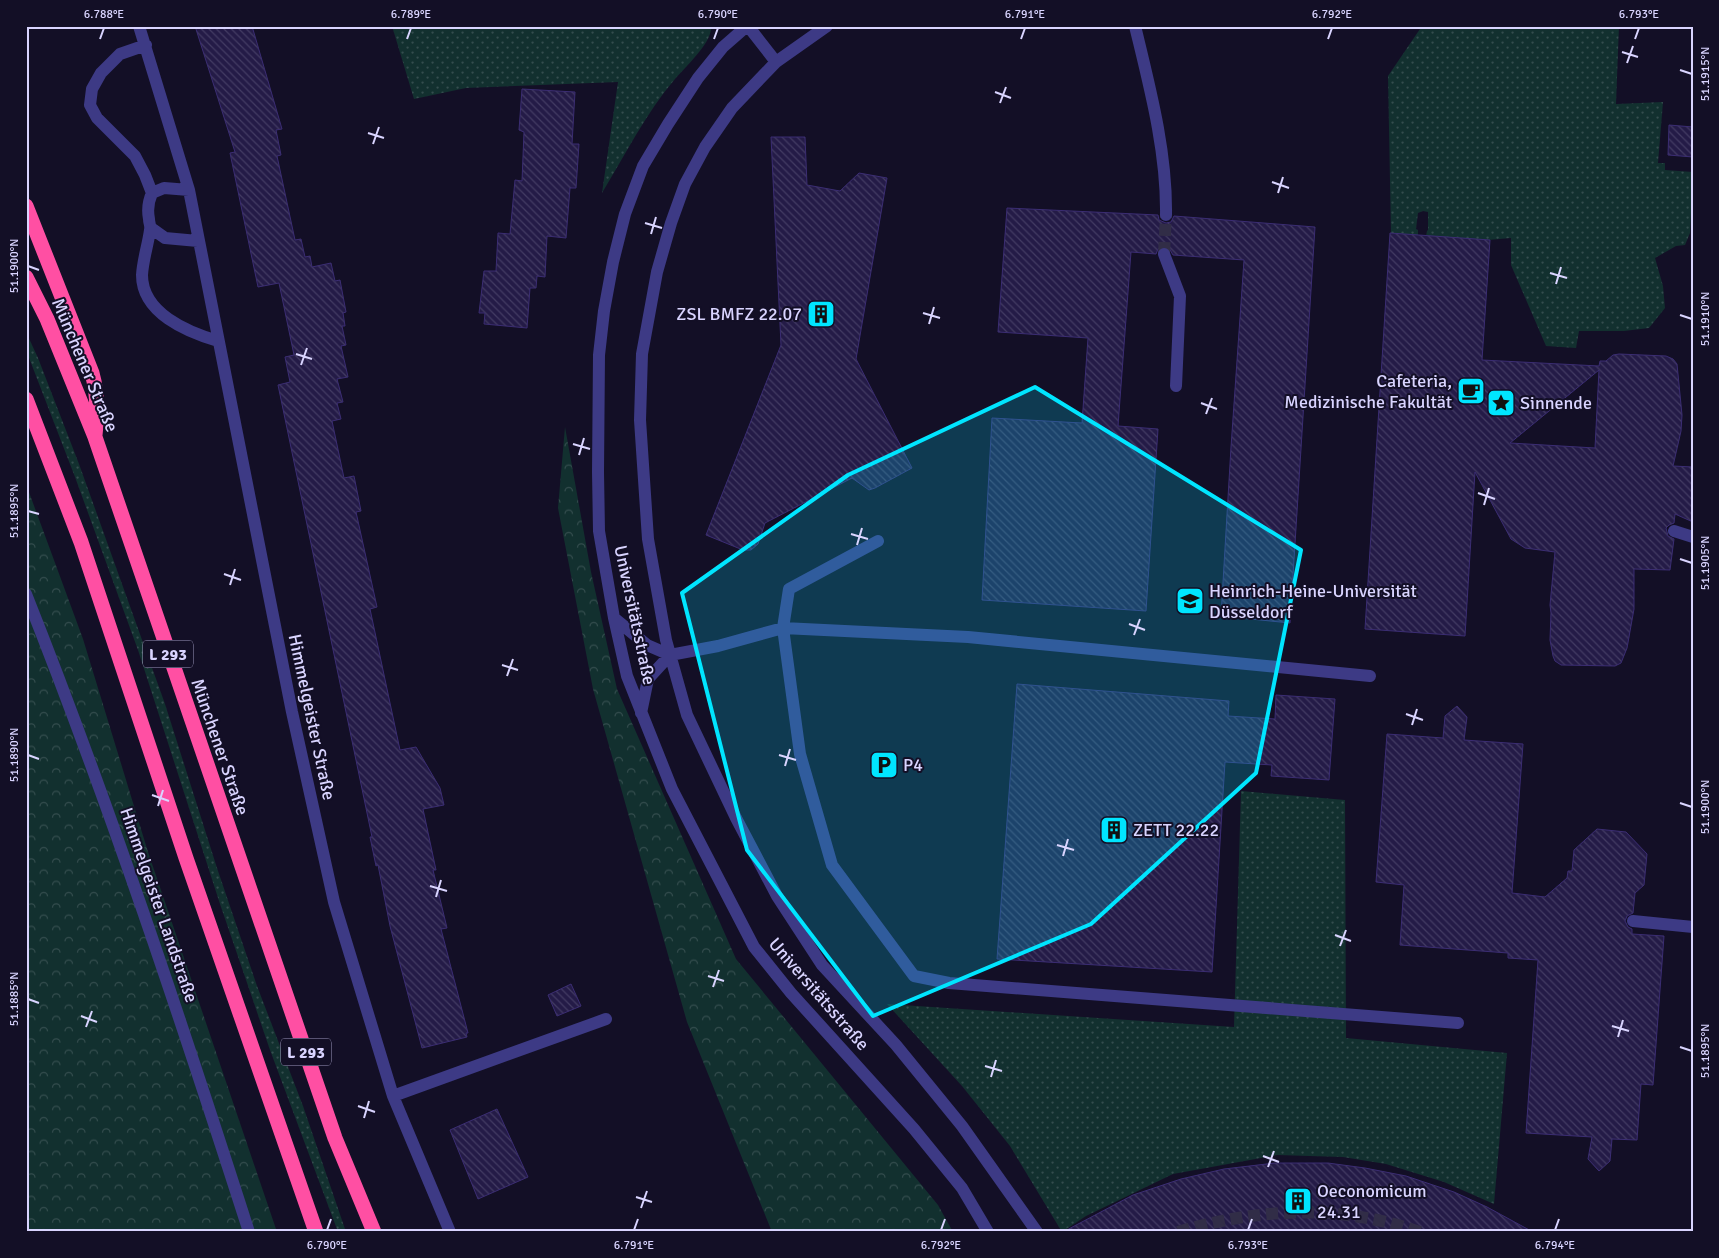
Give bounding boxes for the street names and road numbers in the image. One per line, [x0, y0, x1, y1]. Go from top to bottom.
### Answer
street label: Münchener Straße [47, 295, 123, 435]
street label: Universitätsstraße [609, 543, 661, 687]
street label: Himmelgeister Straße [284, 632, 340, 802]
road number: L 293 [143, 641, 193, 668]
street label: Münchener Straße [186, 676, 254, 818]
street label: Himmelgeister Landstraße [115, 805, 203, 1005]
street label: Universitätsstraße [764, 933, 874, 1055]
road number: L 293 [281, 1038, 331, 1066]

